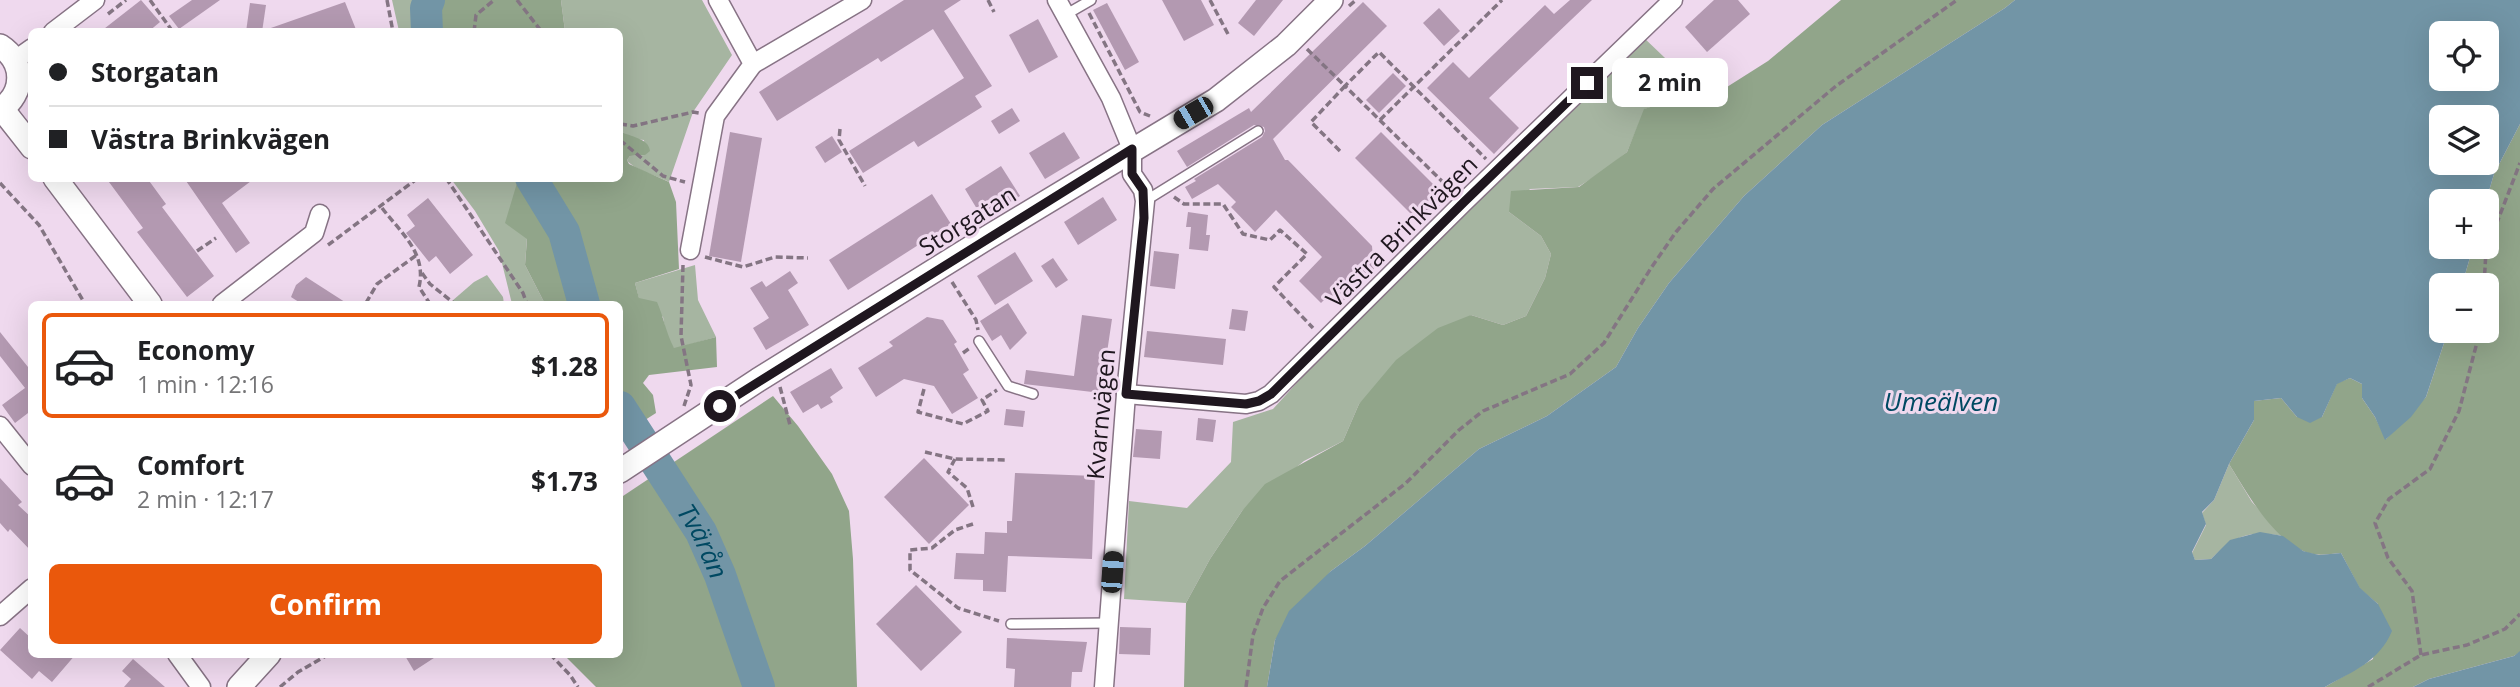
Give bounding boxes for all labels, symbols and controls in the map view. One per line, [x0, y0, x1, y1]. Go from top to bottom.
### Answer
map controls [2429, 21, 2499, 343]
button: locate [2429, 21, 2499, 91]
text: Storgatan [91, 54, 219, 90]
callout: 2 min [1612, 58, 1727, 108]
text: 2 min [1638, 66, 1702, 98]
route end [1571, 67, 1603, 99]
car [1170, 93, 1217, 133]
button: layers [2429, 105, 2499, 175]
text: Västra Brinkvägen [91, 121, 330, 157]
street label: Västra Brinkvägen [1318, 148, 1484, 314]
street label: Storgatan [912, 177, 1022, 263]
button: + [2429, 189, 2499, 259]
button: − [2429, 273, 2499, 343]
text: Economy [137, 332, 255, 368]
icon: car [53, 334, 116, 397]
street label: Kvarnvägen [1078, 347, 1122, 481]
text: $1.28 [531, 348, 598, 384]
text: 1 min · 12:16 [137, 368, 274, 400]
water label: Umeälven [1884, 383, 1998, 419]
route start [704, 390, 736, 422]
text: Comfort [137, 447, 244, 483]
icon: car [53, 449, 116, 512]
text: $1.73 [531, 463, 598, 499]
text: 2 min · 12:17 [137, 483, 274, 515]
water label: Tvärån [669, 496, 737, 584]
car [1101, 550, 1124, 594]
button: Confirm [49, 564, 602, 644]

